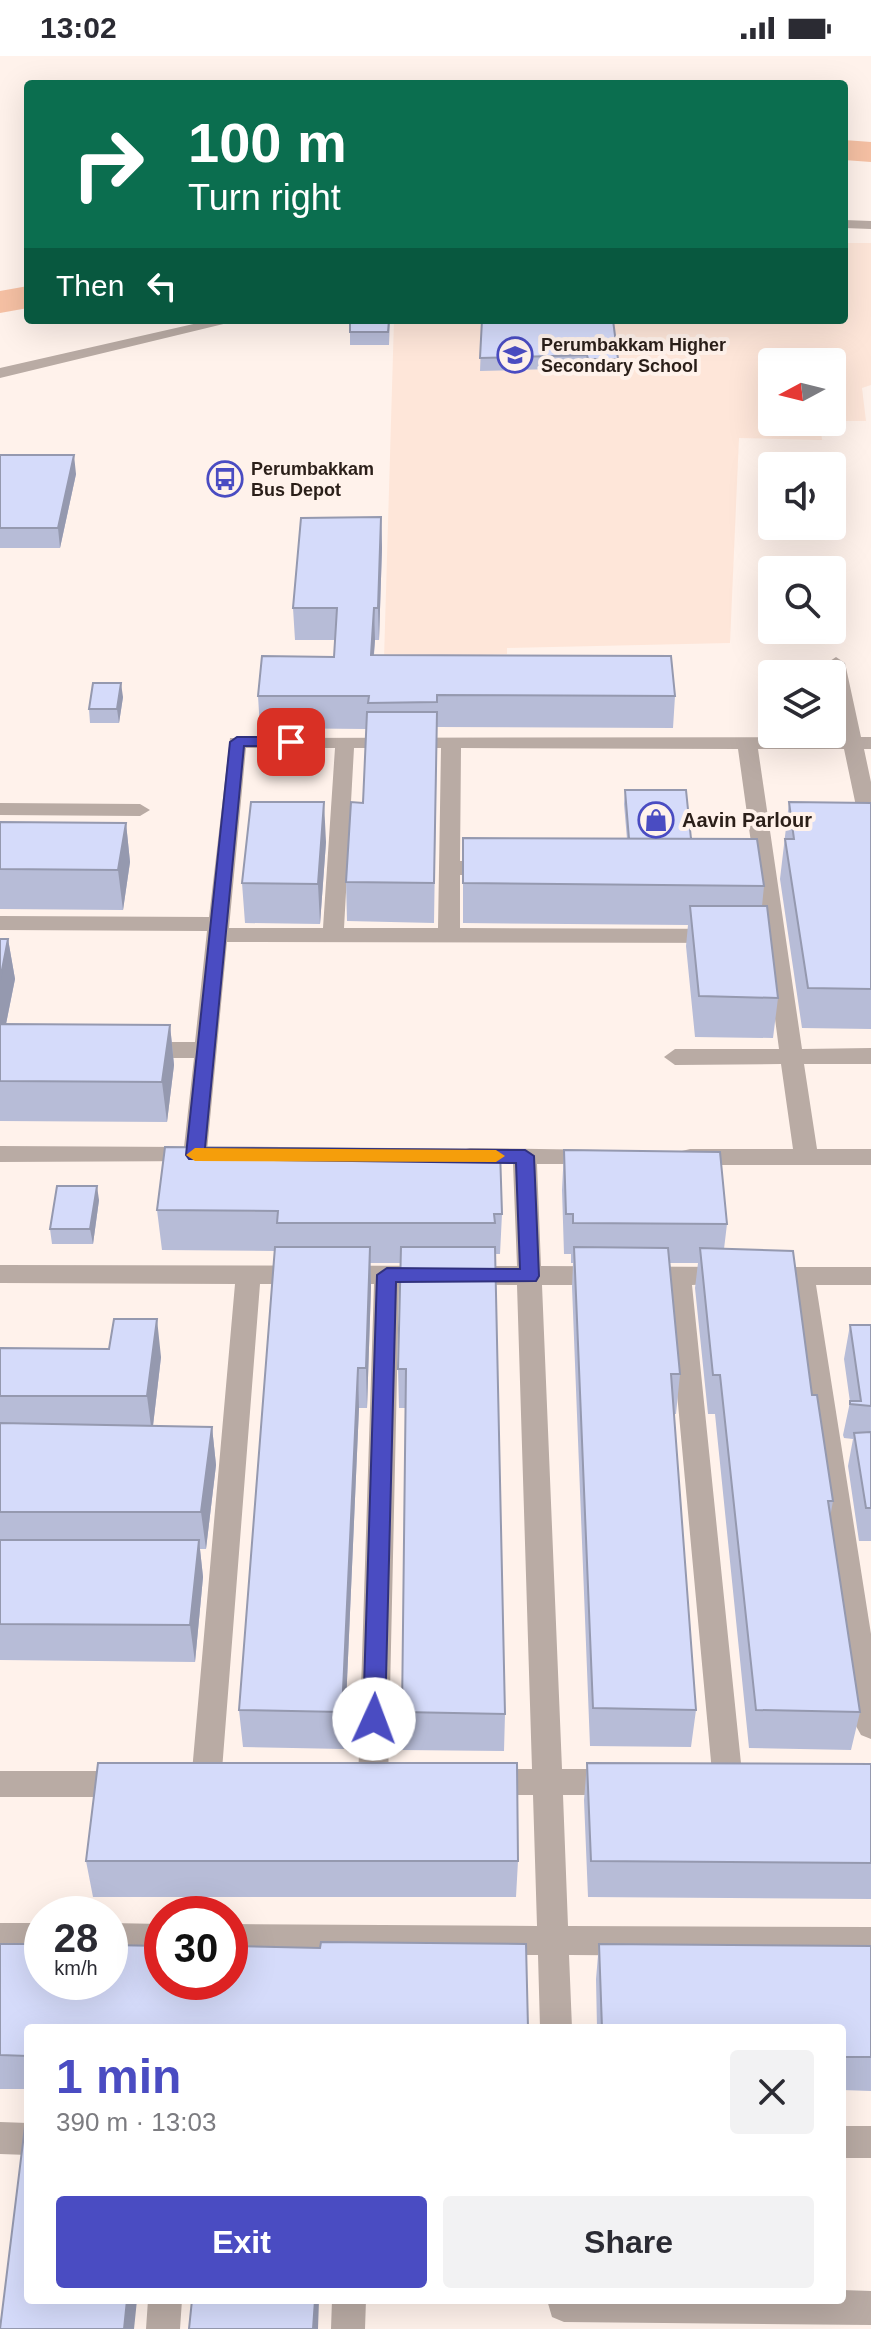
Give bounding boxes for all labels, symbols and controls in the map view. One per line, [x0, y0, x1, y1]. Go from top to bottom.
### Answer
text: 13:02 [40, 11, 117, 44]
text: 100 m [188, 111, 347, 174]
icon: right [56, 112, 160, 216]
text: Turn right [188, 177, 341, 218]
icon: left [140, 264, 184, 308]
text: Then [56, 269, 124, 302]
place label: Perumbakkam Higher Secondary School [541, 335, 726, 376]
school or university icon: Perumbakkam Higher Secondary School [496, 336, 534, 374]
north arrow [758, 348, 846, 436]
map controls [758, 348, 846, 748]
button: sound [758, 452, 846, 540]
place label: Perumbakkam Bus Depot [251, 459, 374, 500]
bus stop icon: Perumbakkam Bus Depot [206, 460, 244, 498]
button: search [758, 556, 846, 644]
button: layers [758, 660, 846, 748]
pin [257, 708, 325, 776]
icon: arrive [269, 720, 313, 764]
shop icon: Aavin Parlour [637, 801, 675, 839]
place label: Aavin Parlour [682, 809, 812, 831]
position arrow [332, 1677, 416, 1761]
speed limit sign: 30 [144, 1896, 248, 2000]
text: 28 [54, 1916, 98, 1960]
text: km/h [54, 1957, 98, 1979]
text: 1 min [56, 2050, 181, 2103]
button: close [730, 2050, 814, 2134]
text: 390 m · 13:03 [56, 2107, 216, 2137]
button: Exit [56, 2196, 427, 2288]
button: Share [443, 2196, 814, 2288]

